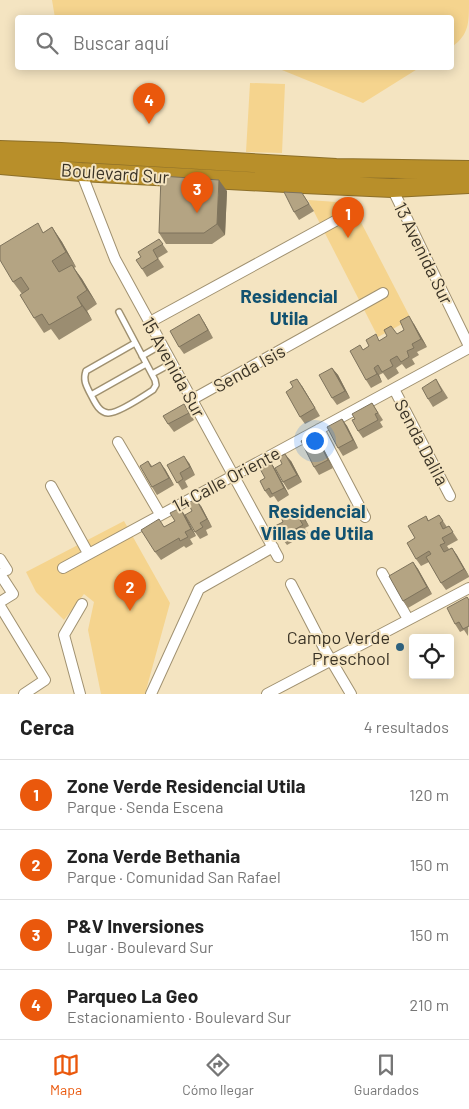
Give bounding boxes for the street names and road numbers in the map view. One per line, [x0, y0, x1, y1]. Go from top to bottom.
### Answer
street label: Boulevard Sur [60, 158, 170, 188]
street label: 13 Avenida Sur [390, 198, 458, 308]
street label: 15 Avenida Sur [137, 313, 211, 421]
street label: Senda Isis [209, 339, 289, 397]
street label: Senda Dalila [390, 395, 454, 489]
street label: 14 Calle Oriente [168, 441, 284, 517]

